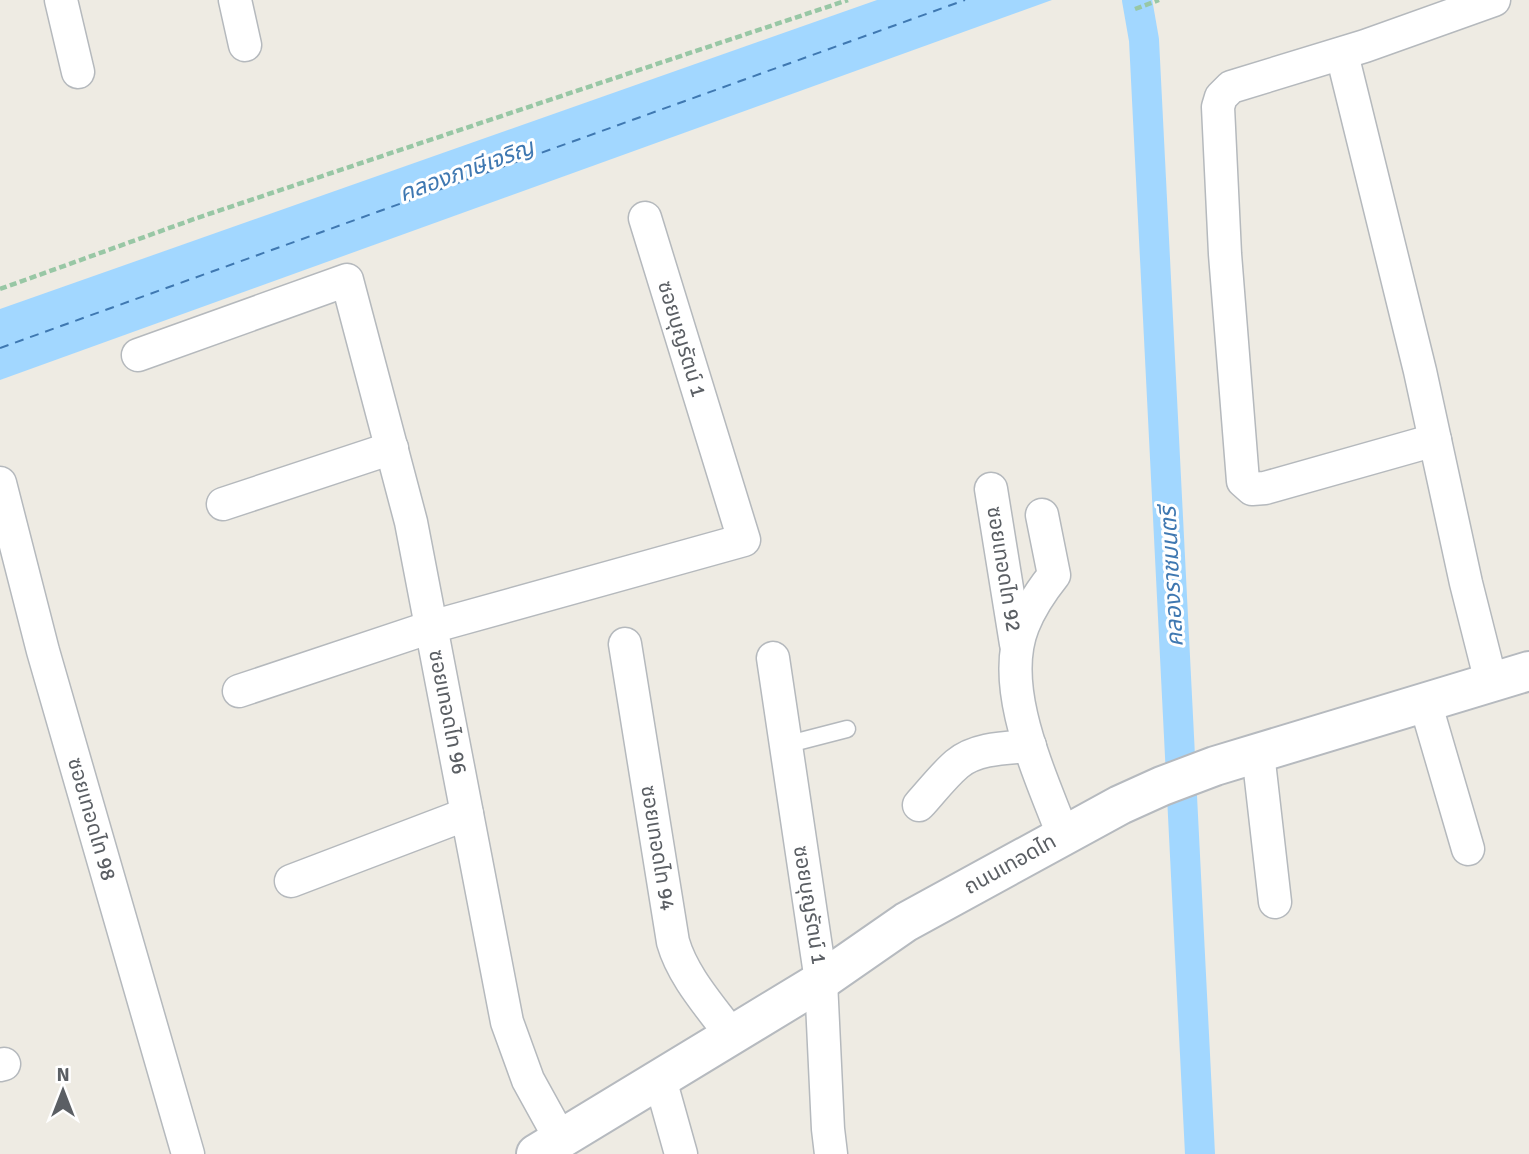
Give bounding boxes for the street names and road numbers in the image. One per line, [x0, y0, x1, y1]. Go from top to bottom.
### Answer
street label: ซอยบุญรัตน์ 1 [652, 278, 712, 400]
street label: ซอยเทอดไท 92 [981, 504, 1027, 634]
street label: ซอยเทอดไท 96 [423, 647, 473, 777]
street label: ซอยเทอดไท 98 [62, 755, 122, 883]
street label: ซอยเทอดไท 94 [635, 783, 681, 913]
street label: ถนนเทอดไท [959, 828, 1061, 900]
street label: ซอยบุญรัตน์ 1 [788, 843, 832, 967]

